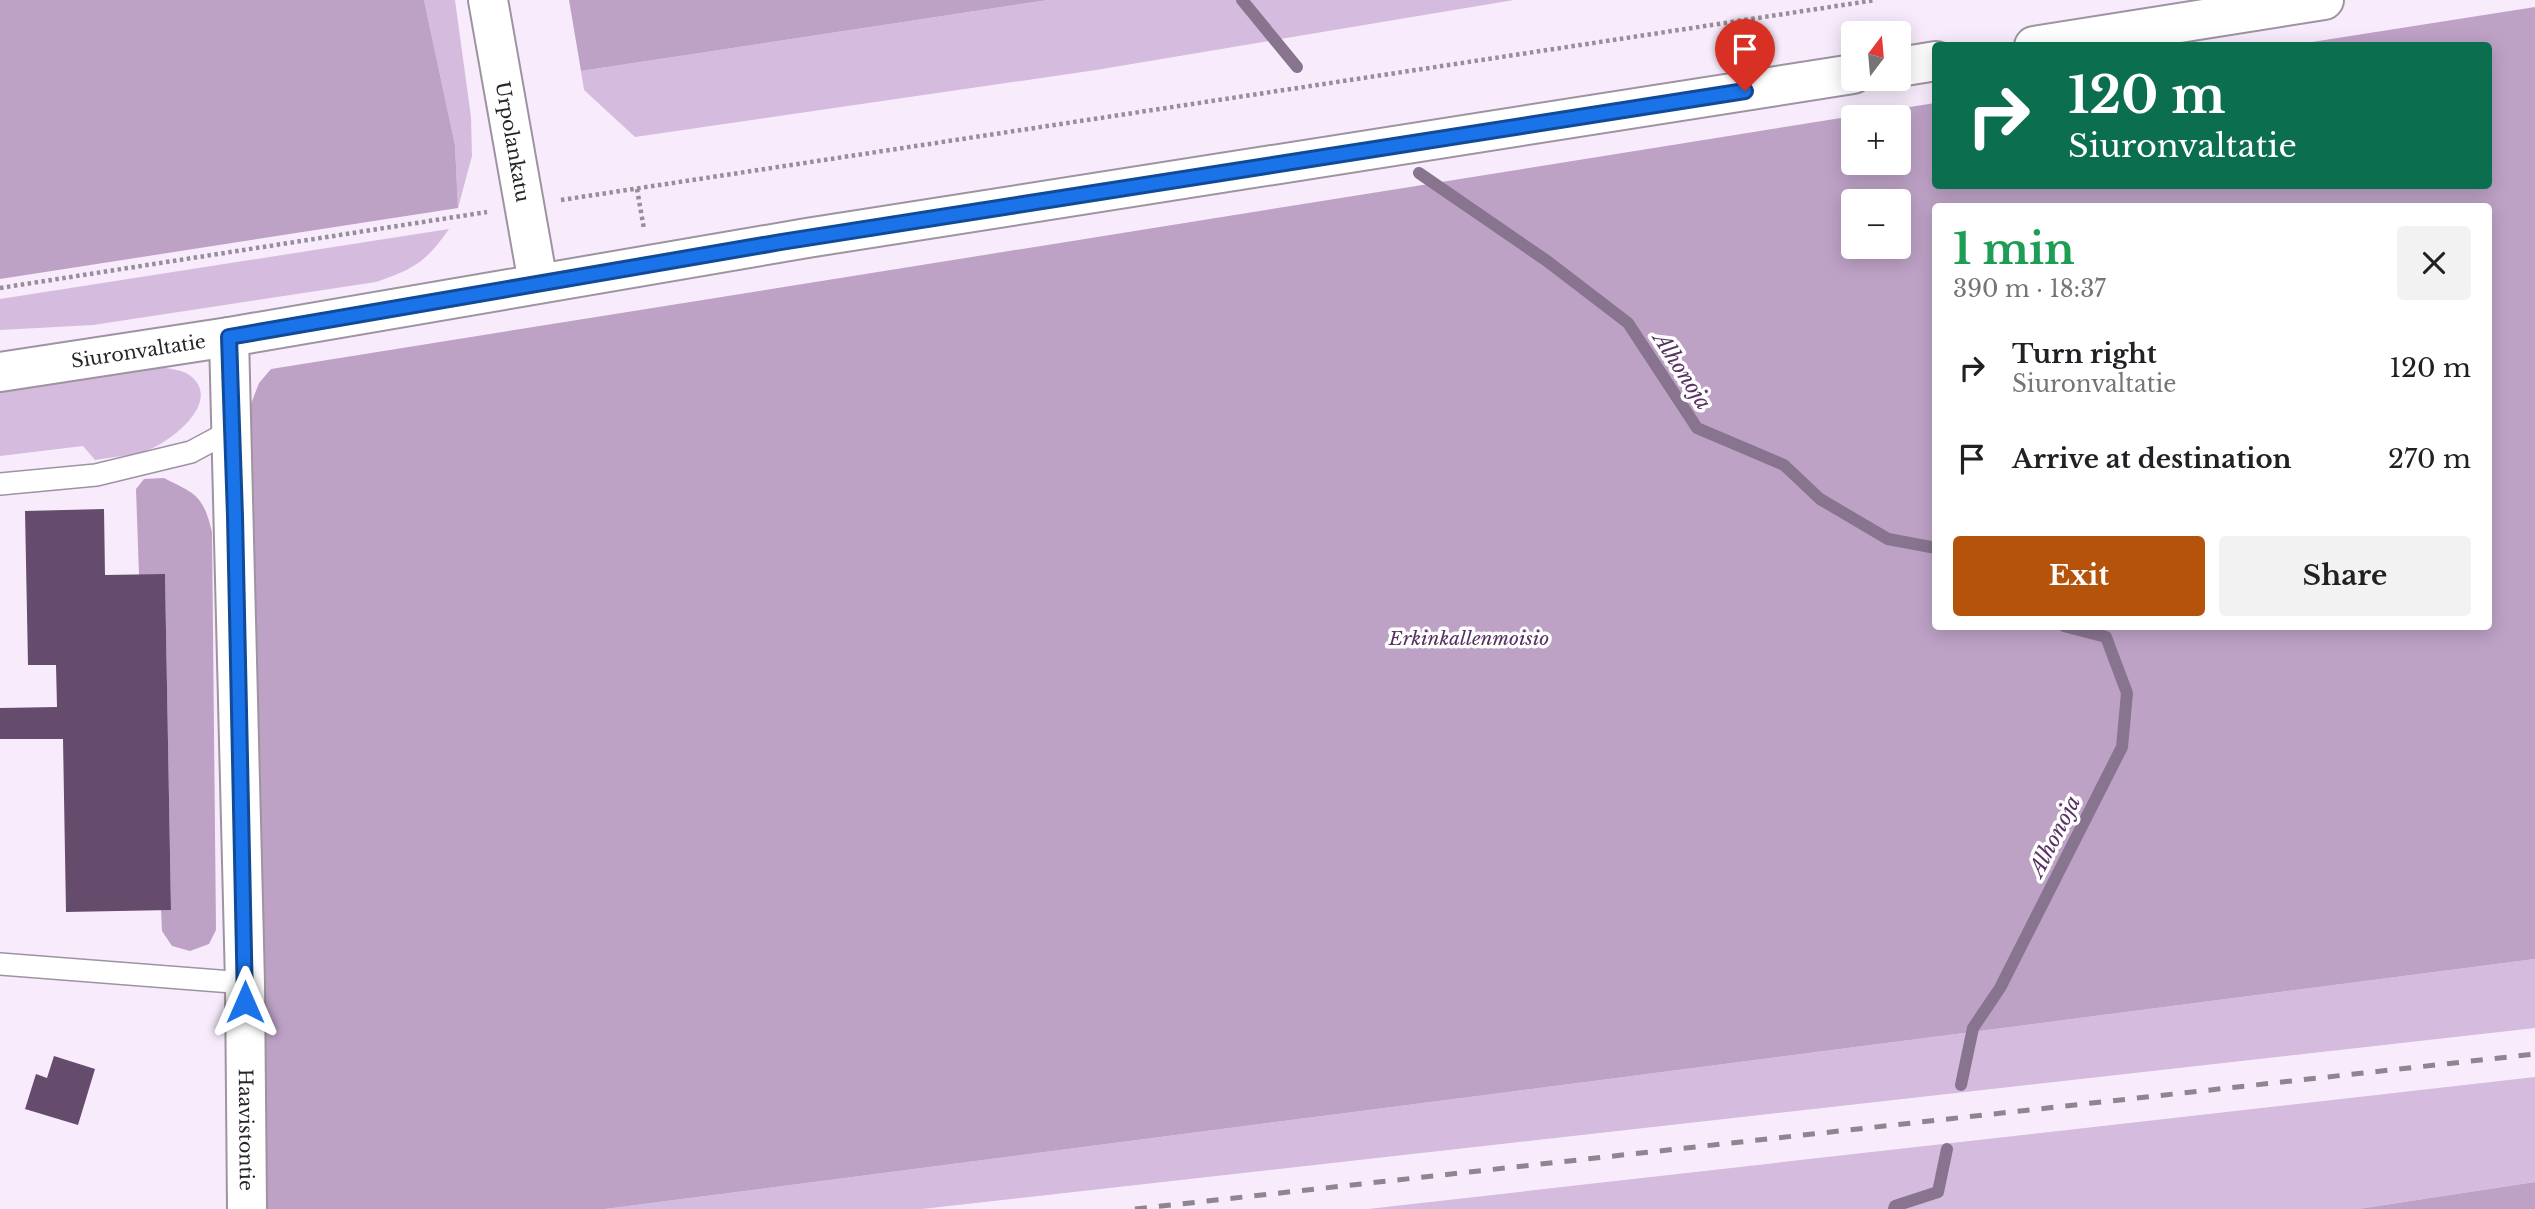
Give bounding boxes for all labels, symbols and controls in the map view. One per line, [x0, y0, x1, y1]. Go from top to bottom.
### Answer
pin [1715, 19, 1775, 91]
north arrow [1841, 21, 1911, 91]
map controls [1841, 21, 1911, 259]
icon: arrive [1726, 30, 1764, 68]
text: 120 m [2068, 65, 2226, 126]
icon: right [1953, 70, 2044, 161]
street label: Urpolankatu [491, 80, 535, 204]
button: + [1841, 105, 1911, 175]
text: Siuronvaltatie [2068, 126, 2297, 166]
button: − [1841, 189, 1911, 259]
text: 1 min [1953, 223, 2075, 275]
button: close [2397, 226, 2471, 300]
text: 390 m · 18:37 [1953, 275, 2106, 303]
water label: Alhonoja [1646, 325, 1717, 415]
street label: Siuronvaltatie [70, 330, 207, 373]
text: Turn right [2012, 338, 2157, 370]
icon: right [1953, 349, 1991, 387]
text: 120 m [2389, 352, 2471, 384]
text: Siuronvaltatie [2012, 370, 2176, 398]
icon: arrive [1953, 440, 1991, 478]
text: Arrive at destination [2012, 443, 2292, 475]
text: 270 m [2388, 443, 2471, 475]
button: Exit [1953, 536, 2205, 616]
button: Share [2219, 536, 2471, 616]
park label: Erkinkallenmoisio [1388, 627, 1549, 650]
water label: Alhonoja [2022, 791, 2086, 883]
position arrow [208, 965, 282, 1039]
street label: Haavistontie [234, 1069, 258, 1191]

